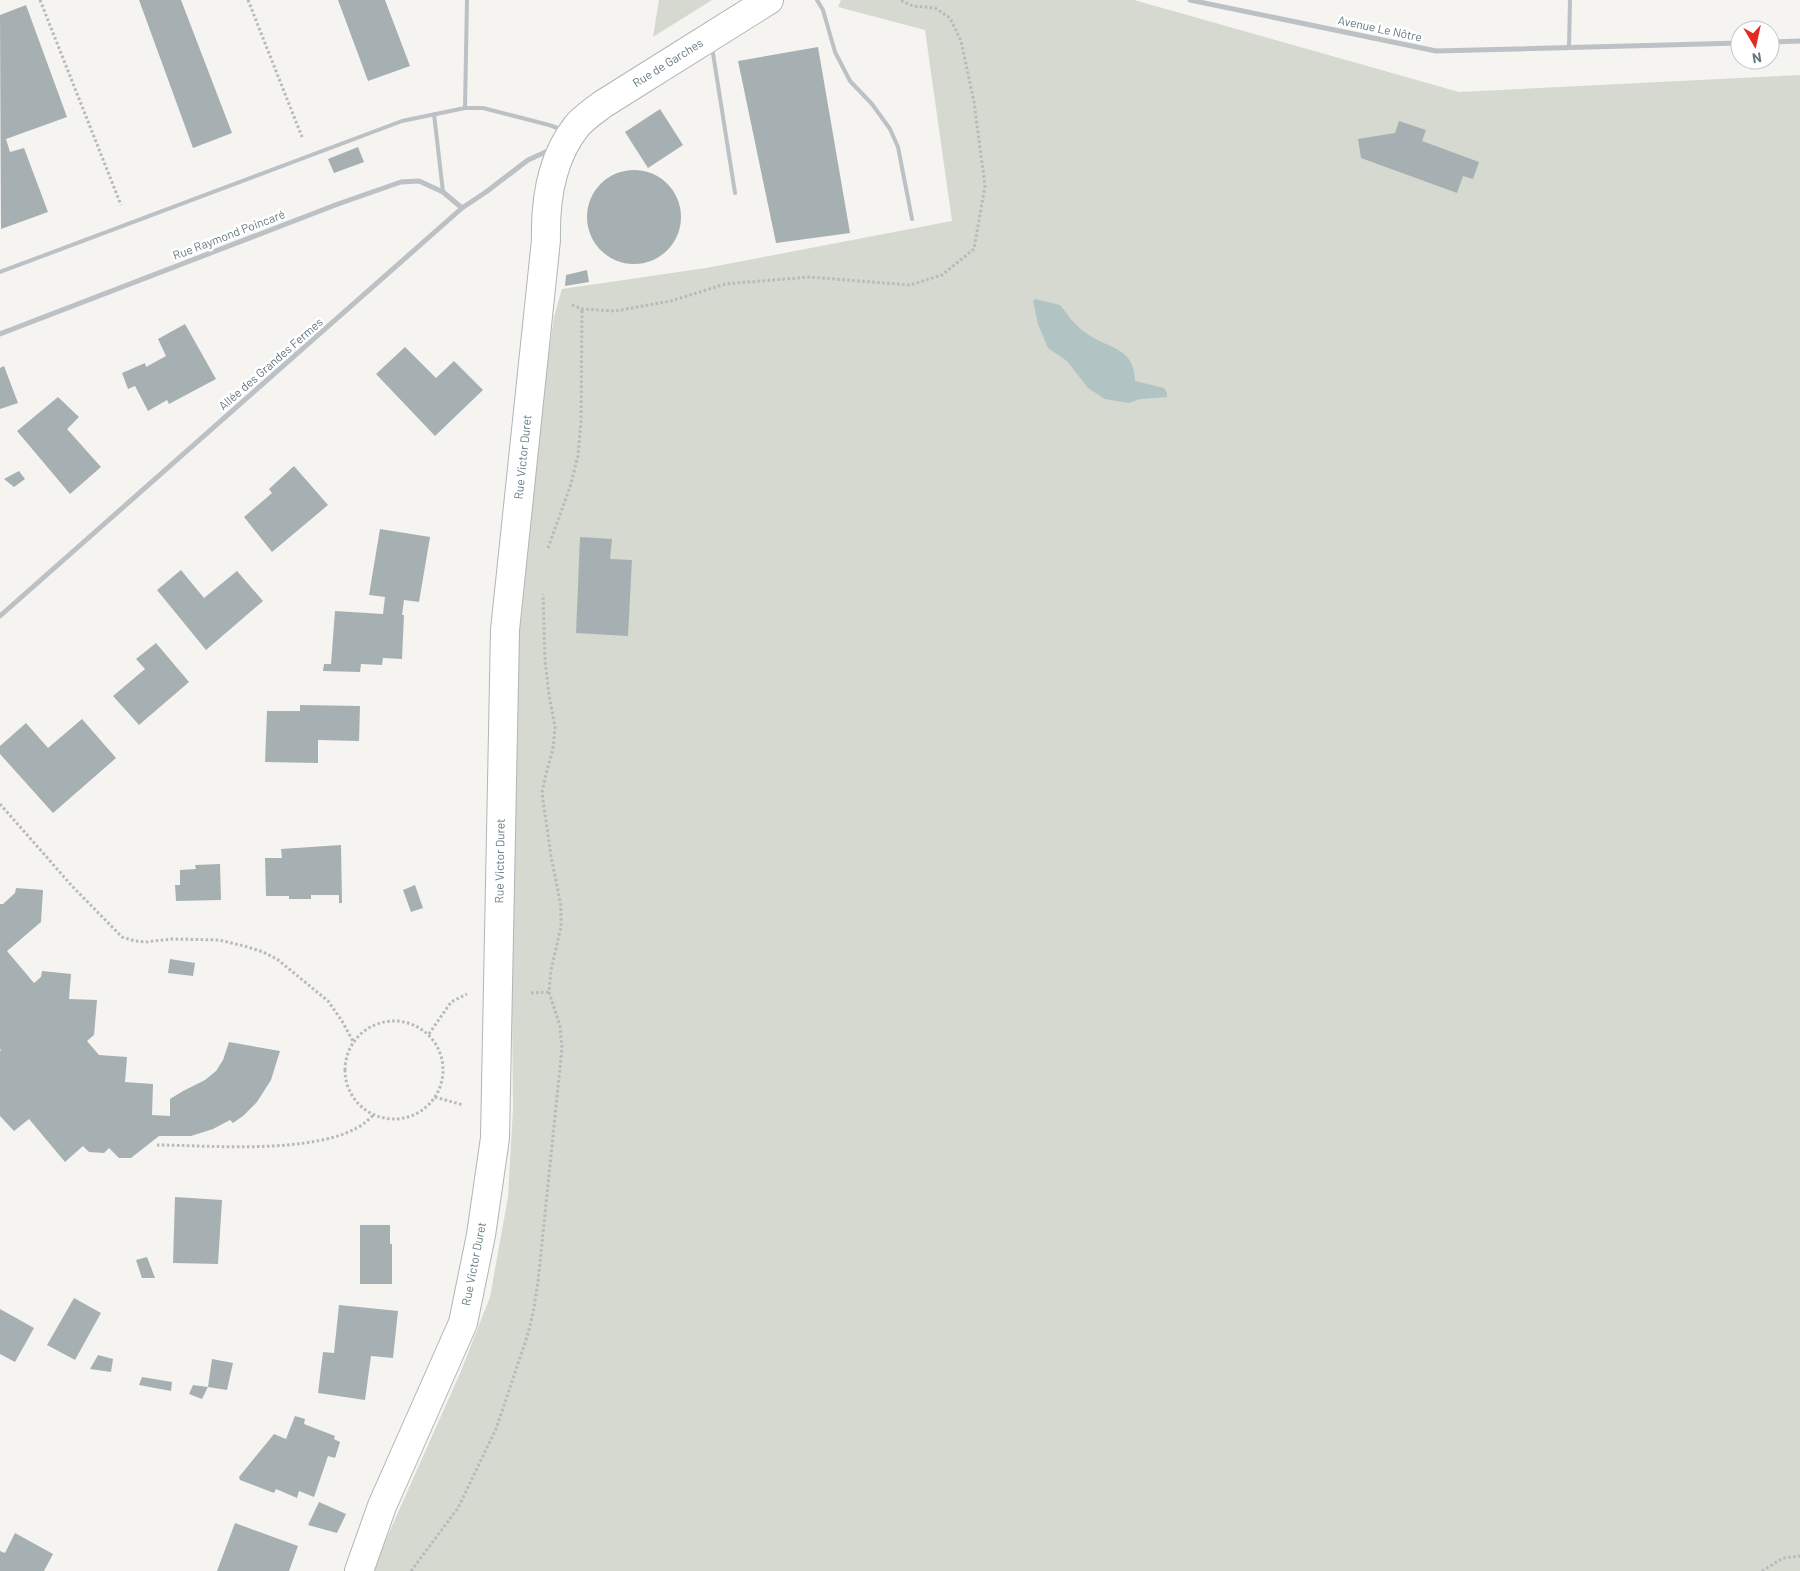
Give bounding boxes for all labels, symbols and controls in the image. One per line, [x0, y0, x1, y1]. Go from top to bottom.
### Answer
street label: Avenue Le Nôtre [1337, 12, 1424, 44]
north arrow [1730, 20, 1780, 70]
street label: Rue de Garches [630, 35, 705, 89]
text: N [1751, 49, 1763, 67]
street label: Rue Raymond Poincaré [170, 206, 287, 262]
street label: Allée des Grandes Fermes [215, 314, 325, 412]
street label: Rue Victor Duret [511, 414, 533, 500]
street label: Rue Victor Duret [491, 818, 507, 904]
street label: Rue Victor Duret [458, 1221, 488, 1307]

